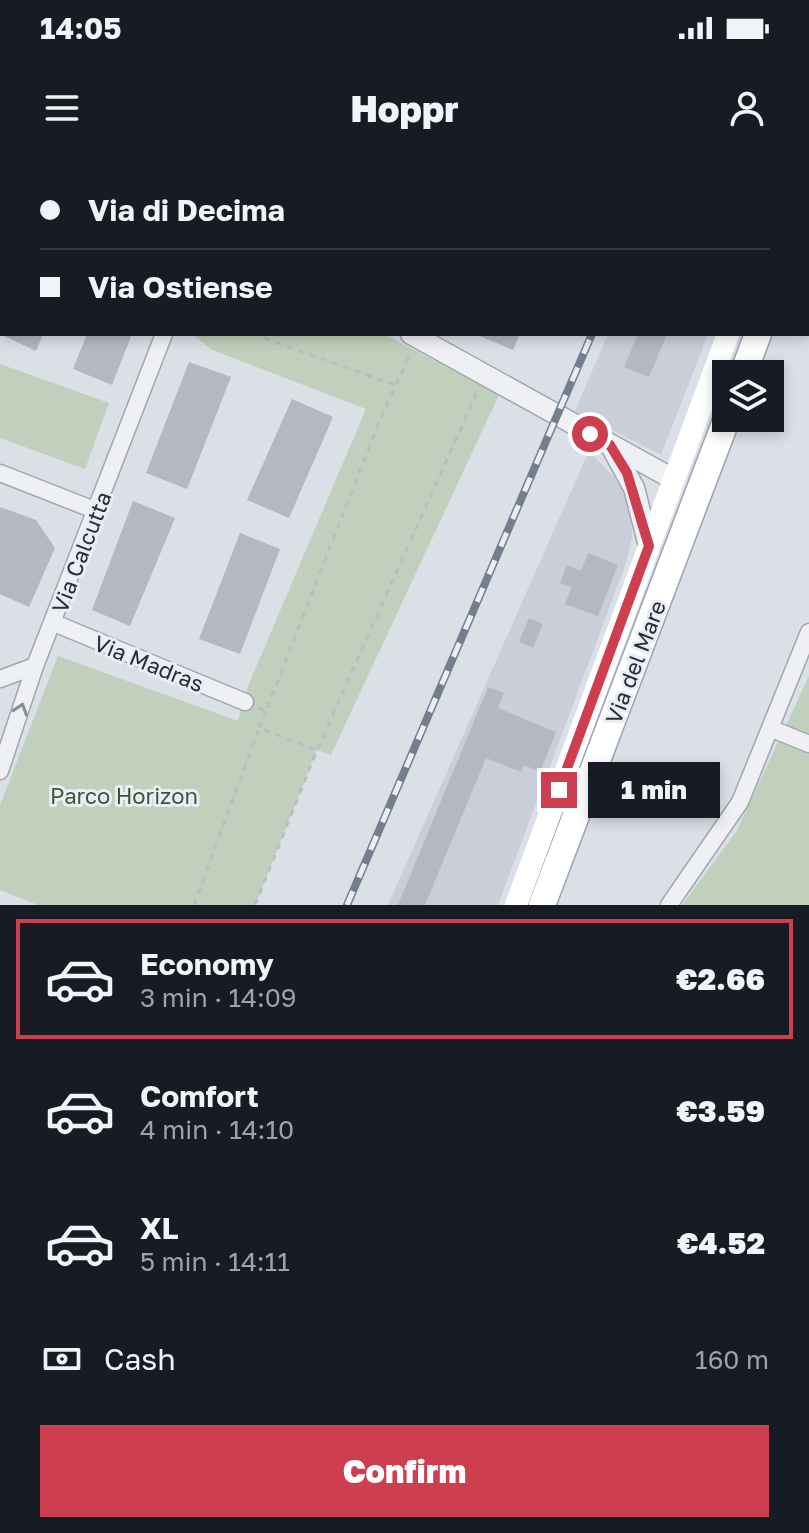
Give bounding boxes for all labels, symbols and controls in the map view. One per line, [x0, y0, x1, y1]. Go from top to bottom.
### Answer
text: 14:05 [40, 10, 122, 46]
icon: menu [40, 86, 84, 130]
icon: person [725, 86, 769, 130]
text: Hoppr [350, 87, 459, 130]
text: Via di Decima [88, 192, 285, 228]
text: Via Ostiense [88, 269, 273, 305]
map controls [712, 360, 784, 432]
button: layers [712, 360, 784, 432]
route start [572, 416, 608, 452]
street label: Via Calcutta [45, 487, 117, 617]
street label: Via del Mare [599, 597, 671, 727]
street label: Via Madras [90, 629, 208, 697]
one-way arrow [12, 703, 28, 717]
callout: 1 min [587, 762, 719, 818]
route end [541, 772, 577, 808]
text: 1 min [621, 774, 687, 805]
park label: Parco Horizon [50, 782, 198, 809]
icon: car [44, 943, 116, 1015]
text: Economy [140, 946, 274, 982]
text: €2.66 [676, 961, 765, 997]
text: 3 min · 14:09 [140, 982, 297, 1013]
icon: car [44, 1075, 116, 1147]
text: Comfort [140, 1078, 259, 1114]
text: €3.59 [676, 1093, 765, 1129]
text: 4 min · 14:10 [140, 1114, 294, 1145]
icon: car [44, 1207, 116, 1279]
text: XL [140, 1210, 179, 1246]
text: €4.52 [677, 1225, 765, 1261]
text: 5 min · 14:11 [140, 1246, 290, 1277]
icon: cash [40, 1337, 84, 1381]
text: Cash [104, 1341, 176, 1377]
text: 160 m [695, 1344, 769, 1375]
button: Confirm [40, 1425, 769, 1517]

